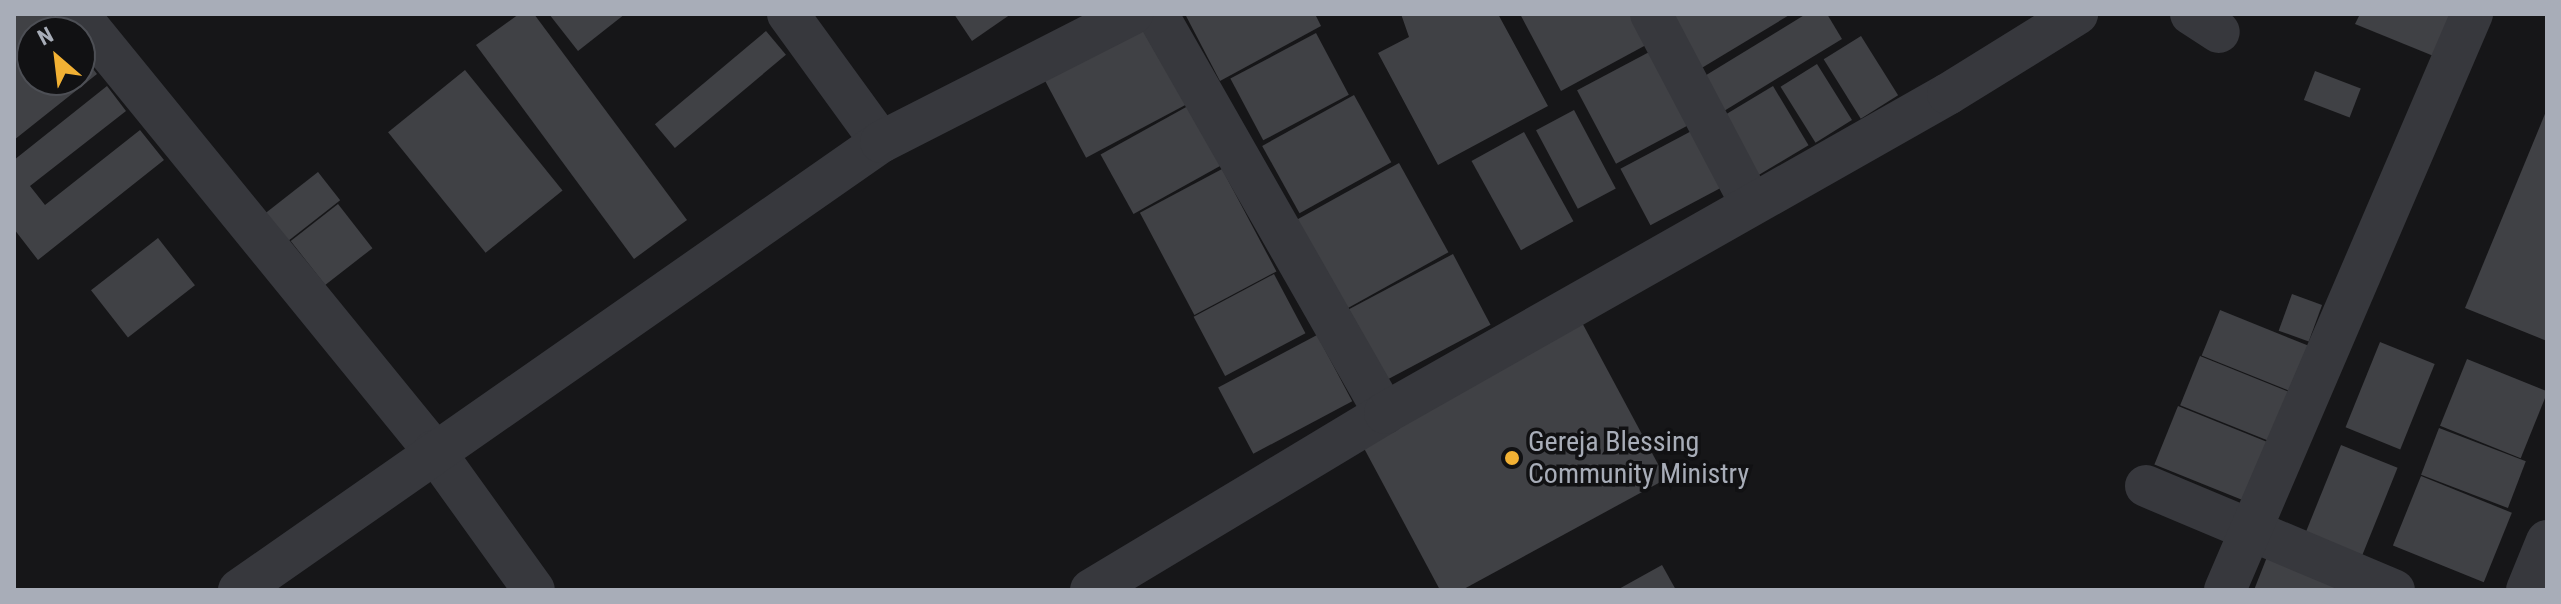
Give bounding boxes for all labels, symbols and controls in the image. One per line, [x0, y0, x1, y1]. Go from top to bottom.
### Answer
north arrow [16, 16, 96, 96]
text: N [34, 22, 57, 50]
place label: Gereja Blessing Community Ministry [1528, 425, 1749, 491]
marker: Gereja Blessing Community Ministry [1503, 449, 1521, 467]

